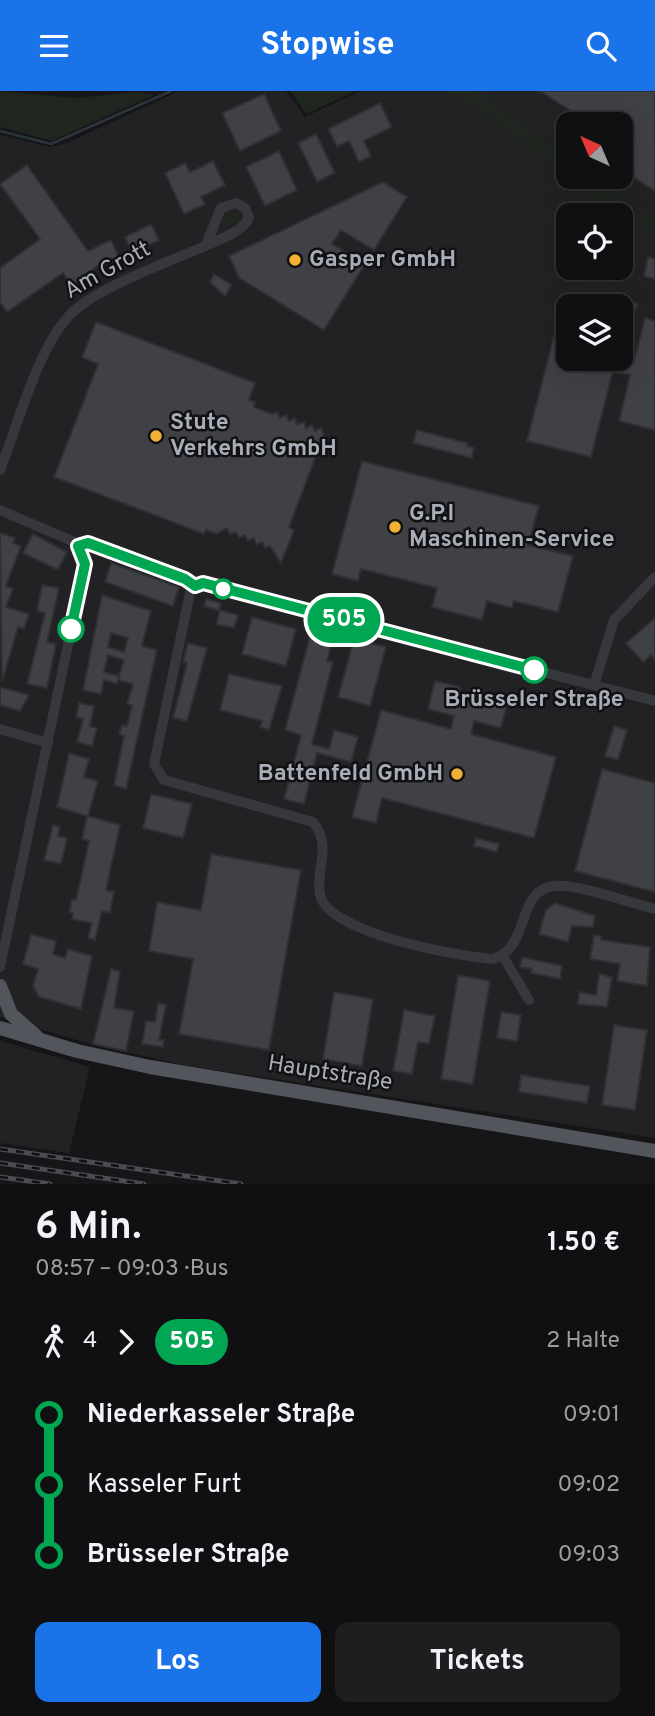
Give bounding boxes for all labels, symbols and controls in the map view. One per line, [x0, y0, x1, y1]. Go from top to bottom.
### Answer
text: Stopwise [260, 26, 395, 66]
icon: menu [35, 27, 73, 65]
icon: search [582, 27, 620, 65]
north arrow [556, 112, 634, 189]
map controls [556, 112, 633, 371]
button: locate [556, 203, 633, 280]
street label: Am Grott [60, 235, 156, 307]
place label: Gasper GmbH [309, 246, 456, 275]
marker: Gasper GmbH [287, 252, 303, 268]
button: layers [556, 294, 633, 371]
place label: Stute Verkehrs GmbH [170, 409, 337, 464]
marker: Stute Verkehrs GmbH [148, 428, 164, 444]
place label: G.P.I Maschinen-Service [409, 500, 615, 555]
marker: G.P.I Maschinen-Service [387, 519, 403, 535]
unlabelled marker [213, 579, 233, 599]
line badge: 505 [304, 597, 384, 643]
text: 505 [321, 605, 367, 635]
unlabelled marker [58, 616, 84, 642]
marker: Brüsseler Straße [521, 657, 547, 683]
place label: Brüsseler Straße [444, 686, 624, 715]
place label: Battenfeld GmbH [258, 760, 443, 789]
marker: Battenfeld GmbH [449, 766, 465, 782]
street label: Hauptstraße [266, 1050, 394, 1098]
text: 6 Min. [35, 1204, 141, 1253]
text: 1.50 € [547, 1227, 620, 1260]
text: 08:57 – 09:03 · Bus [35, 1255, 229, 1284]
icon: walk [35, 1323, 73, 1361]
icon: forward [107, 1323, 145, 1361]
text: 4 [83, 1327, 97, 1356]
text: 505 [169, 1327, 214, 1357]
text: 2 Halte [546, 1327, 620, 1356]
text: Niederkasseler Straße [87, 1399, 355, 1432]
text: 09:01 [563, 1401, 620, 1430]
text: Kasseler Furt [87, 1469, 242, 1502]
text: 09:02 [557, 1471, 620, 1500]
text: Brüsseler Straße [87, 1539, 290, 1572]
text: 09:03 [558, 1541, 620, 1570]
button: Los [35, 1622, 321, 1702]
button: Tickets [335, 1622, 620, 1702]

